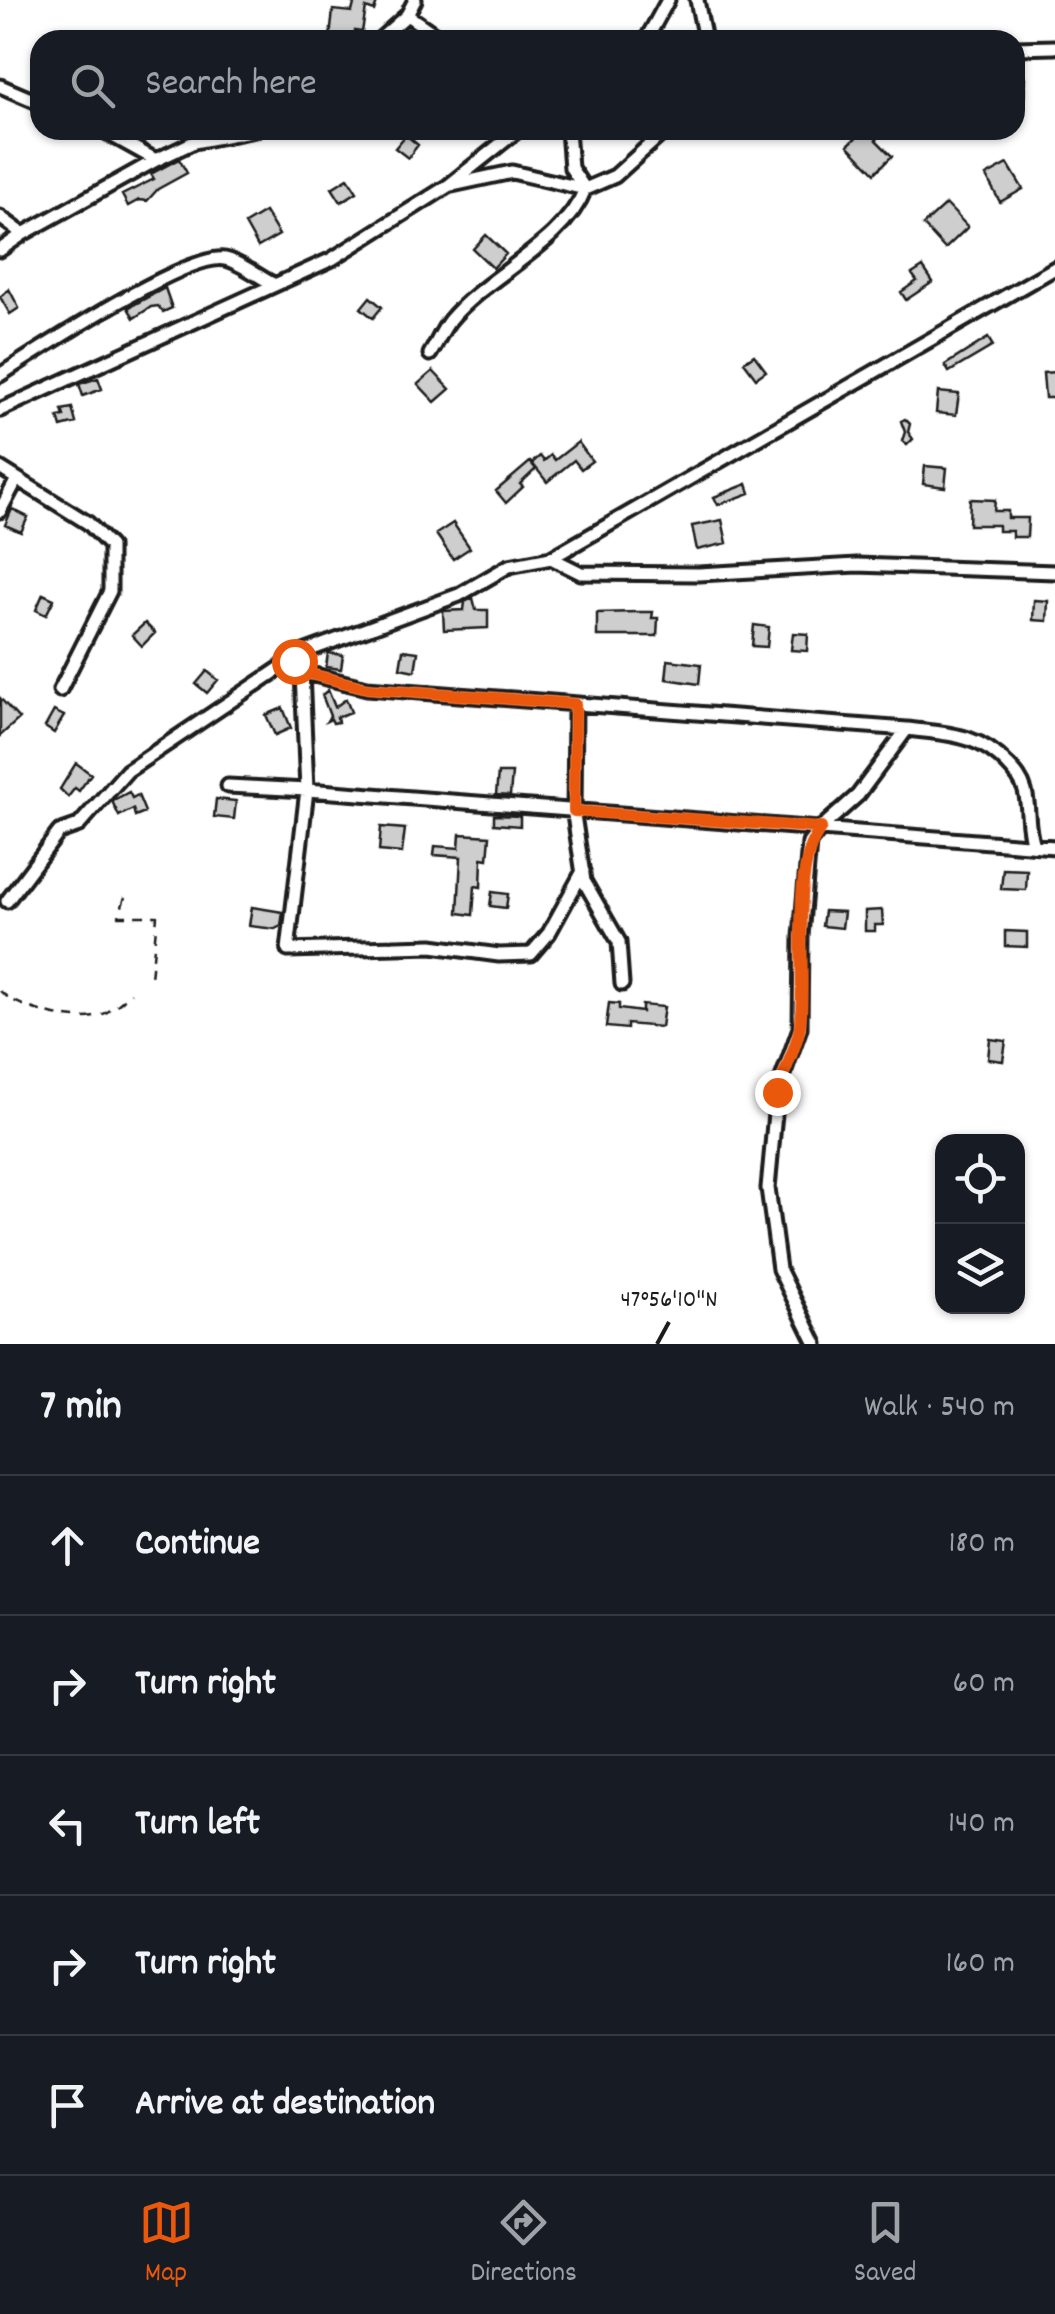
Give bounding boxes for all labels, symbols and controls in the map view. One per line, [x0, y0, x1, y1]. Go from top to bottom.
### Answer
search box [30, 30, 1025, 140]
icon: search [65, 58, 120, 113]
text: Search here [145, 58, 317, 113]
route start [272, 639, 318, 685]
route end [755, 1070, 801, 1116]
map controls [935, 1134, 1025, 1314]
button: locate [935, 1134, 1025, 1224]
button: layers [935, 1224, 1025, 1314]
text: 47°56'10"N [620, 1283, 718, 1319]
text: 7 min [40, 1379, 122, 1439]
text: Walk · 540 m [864, 1386, 1015, 1432]
icon: ahead [40, 1518, 95, 1573]
text: Continue [135, 1518, 260, 1573]
text: 180 m [948, 1522, 1015, 1568]
icon: right [40, 1658, 95, 1713]
text: Turn right [135, 1658, 276, 1713]
text: 60 m [953, 1662, 1015, 1708]
icon: left [40, 1798, 95, 1853]
text: Turn left [135, 1798, 260, 1853]
text: 140 m [948, 1802, 1015, 1848]
icon: right [40, 1938, 95, 1993]
text: Turn right [135, 1938, 276, 1993]
text: 160 m [946, 1942, 1015, 1988]
icon: arrive [40, 2078, 95, 2133]
text: Arrive at destination [135, 2078, 435, 2133]
tab: Map [139, 2195, 194, 2295]
tab: Directions [471, 2195, 577, 2295]
tab: Saved [854, 2195, 916, 2295]

